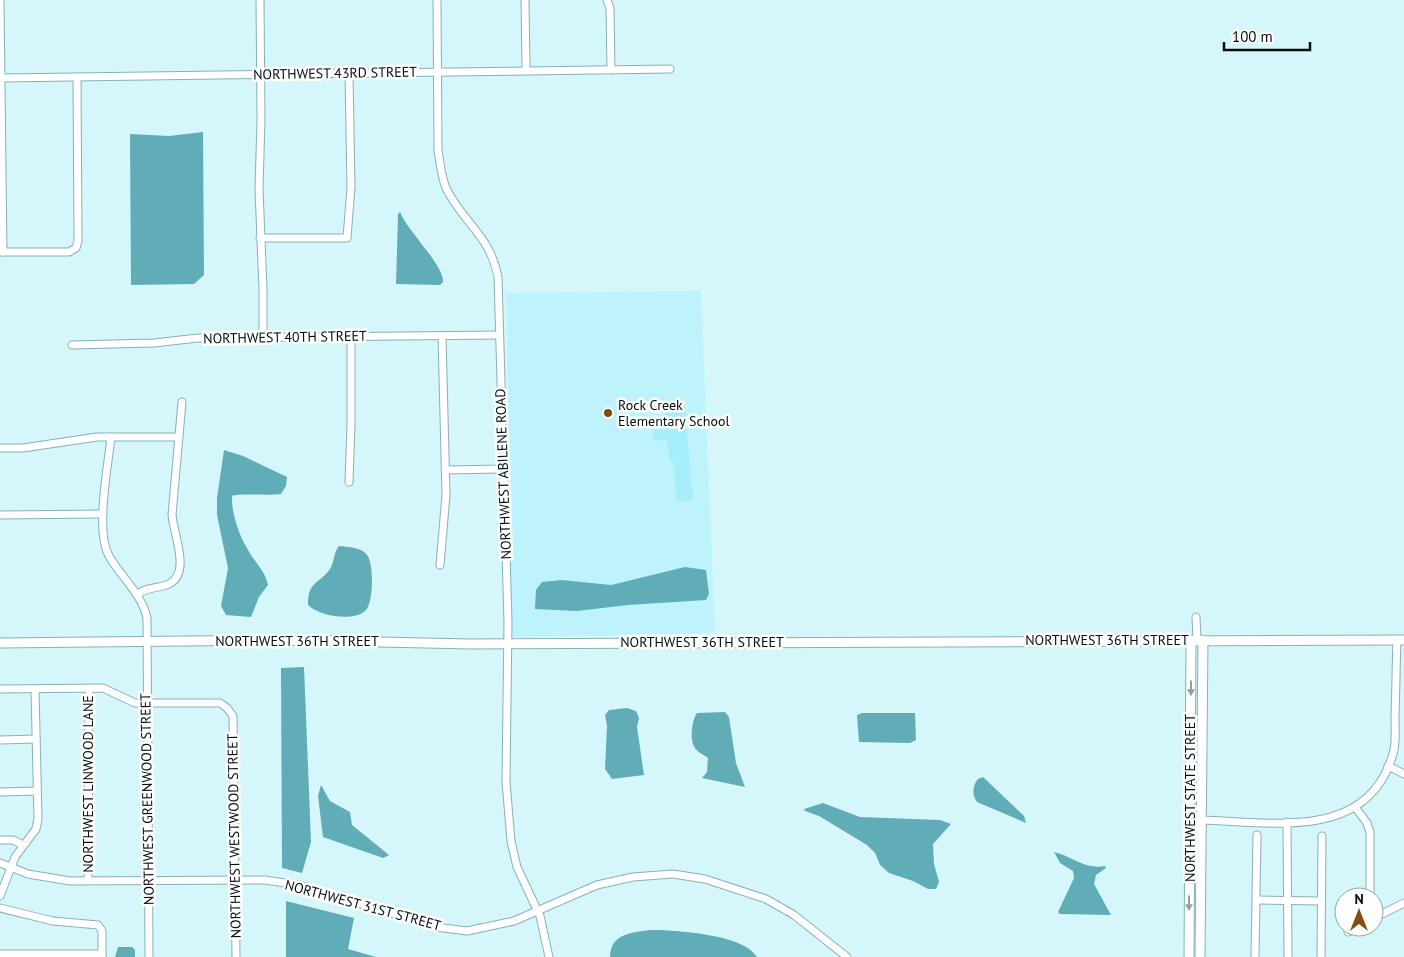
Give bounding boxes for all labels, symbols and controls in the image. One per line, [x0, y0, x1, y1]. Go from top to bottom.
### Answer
scale bar [1224, 20, 1310, 52]
text: 100 m [1232, 27, 1273, 46]
street label: NORTHWEST 43RD STREET [253, 63, 417, 83]
street label: NORTHWEST 40TH STREET [203, 327, 367, 347]
street label: NORTHWEST ABILENE ROAD [491, 388, 515, 560]
place label: Rock Creek Elementary School [618, 396, 730, 430]
marker: Rock Creek Elementary School [602, 407, 614, 419]
street label: NORTHWEST 36TH STREET [1025, 631, 1189, 649]
street label: NORTHWEST 36TH STREET [215, 632, 379, 650]
street label: NORTHWEST 36TH STREET [620, 633, 784, 651]
one-way arrow [1187, 681, 1195, 697]
street label: NORTHWEST GREENWOOD STREET [136, 693, 158, 905]
street label: NORTHWEST LINWOOD LANE [79, 695, 97, 873]
street label: NORTHWEST STATE STREET [1181, 714, 1199, 882]
street label: NORTHWEST WESTWOOD STREET [223, 733, 245, 939]
street label: NORTHWEST 31ST STREET [283, 875, 443, 935]
north arrow [1334, 887, 1384, 937]
text: N [1354, 890, 1364, 908]
one-way arrow [1185, 896, 1193, 912]

